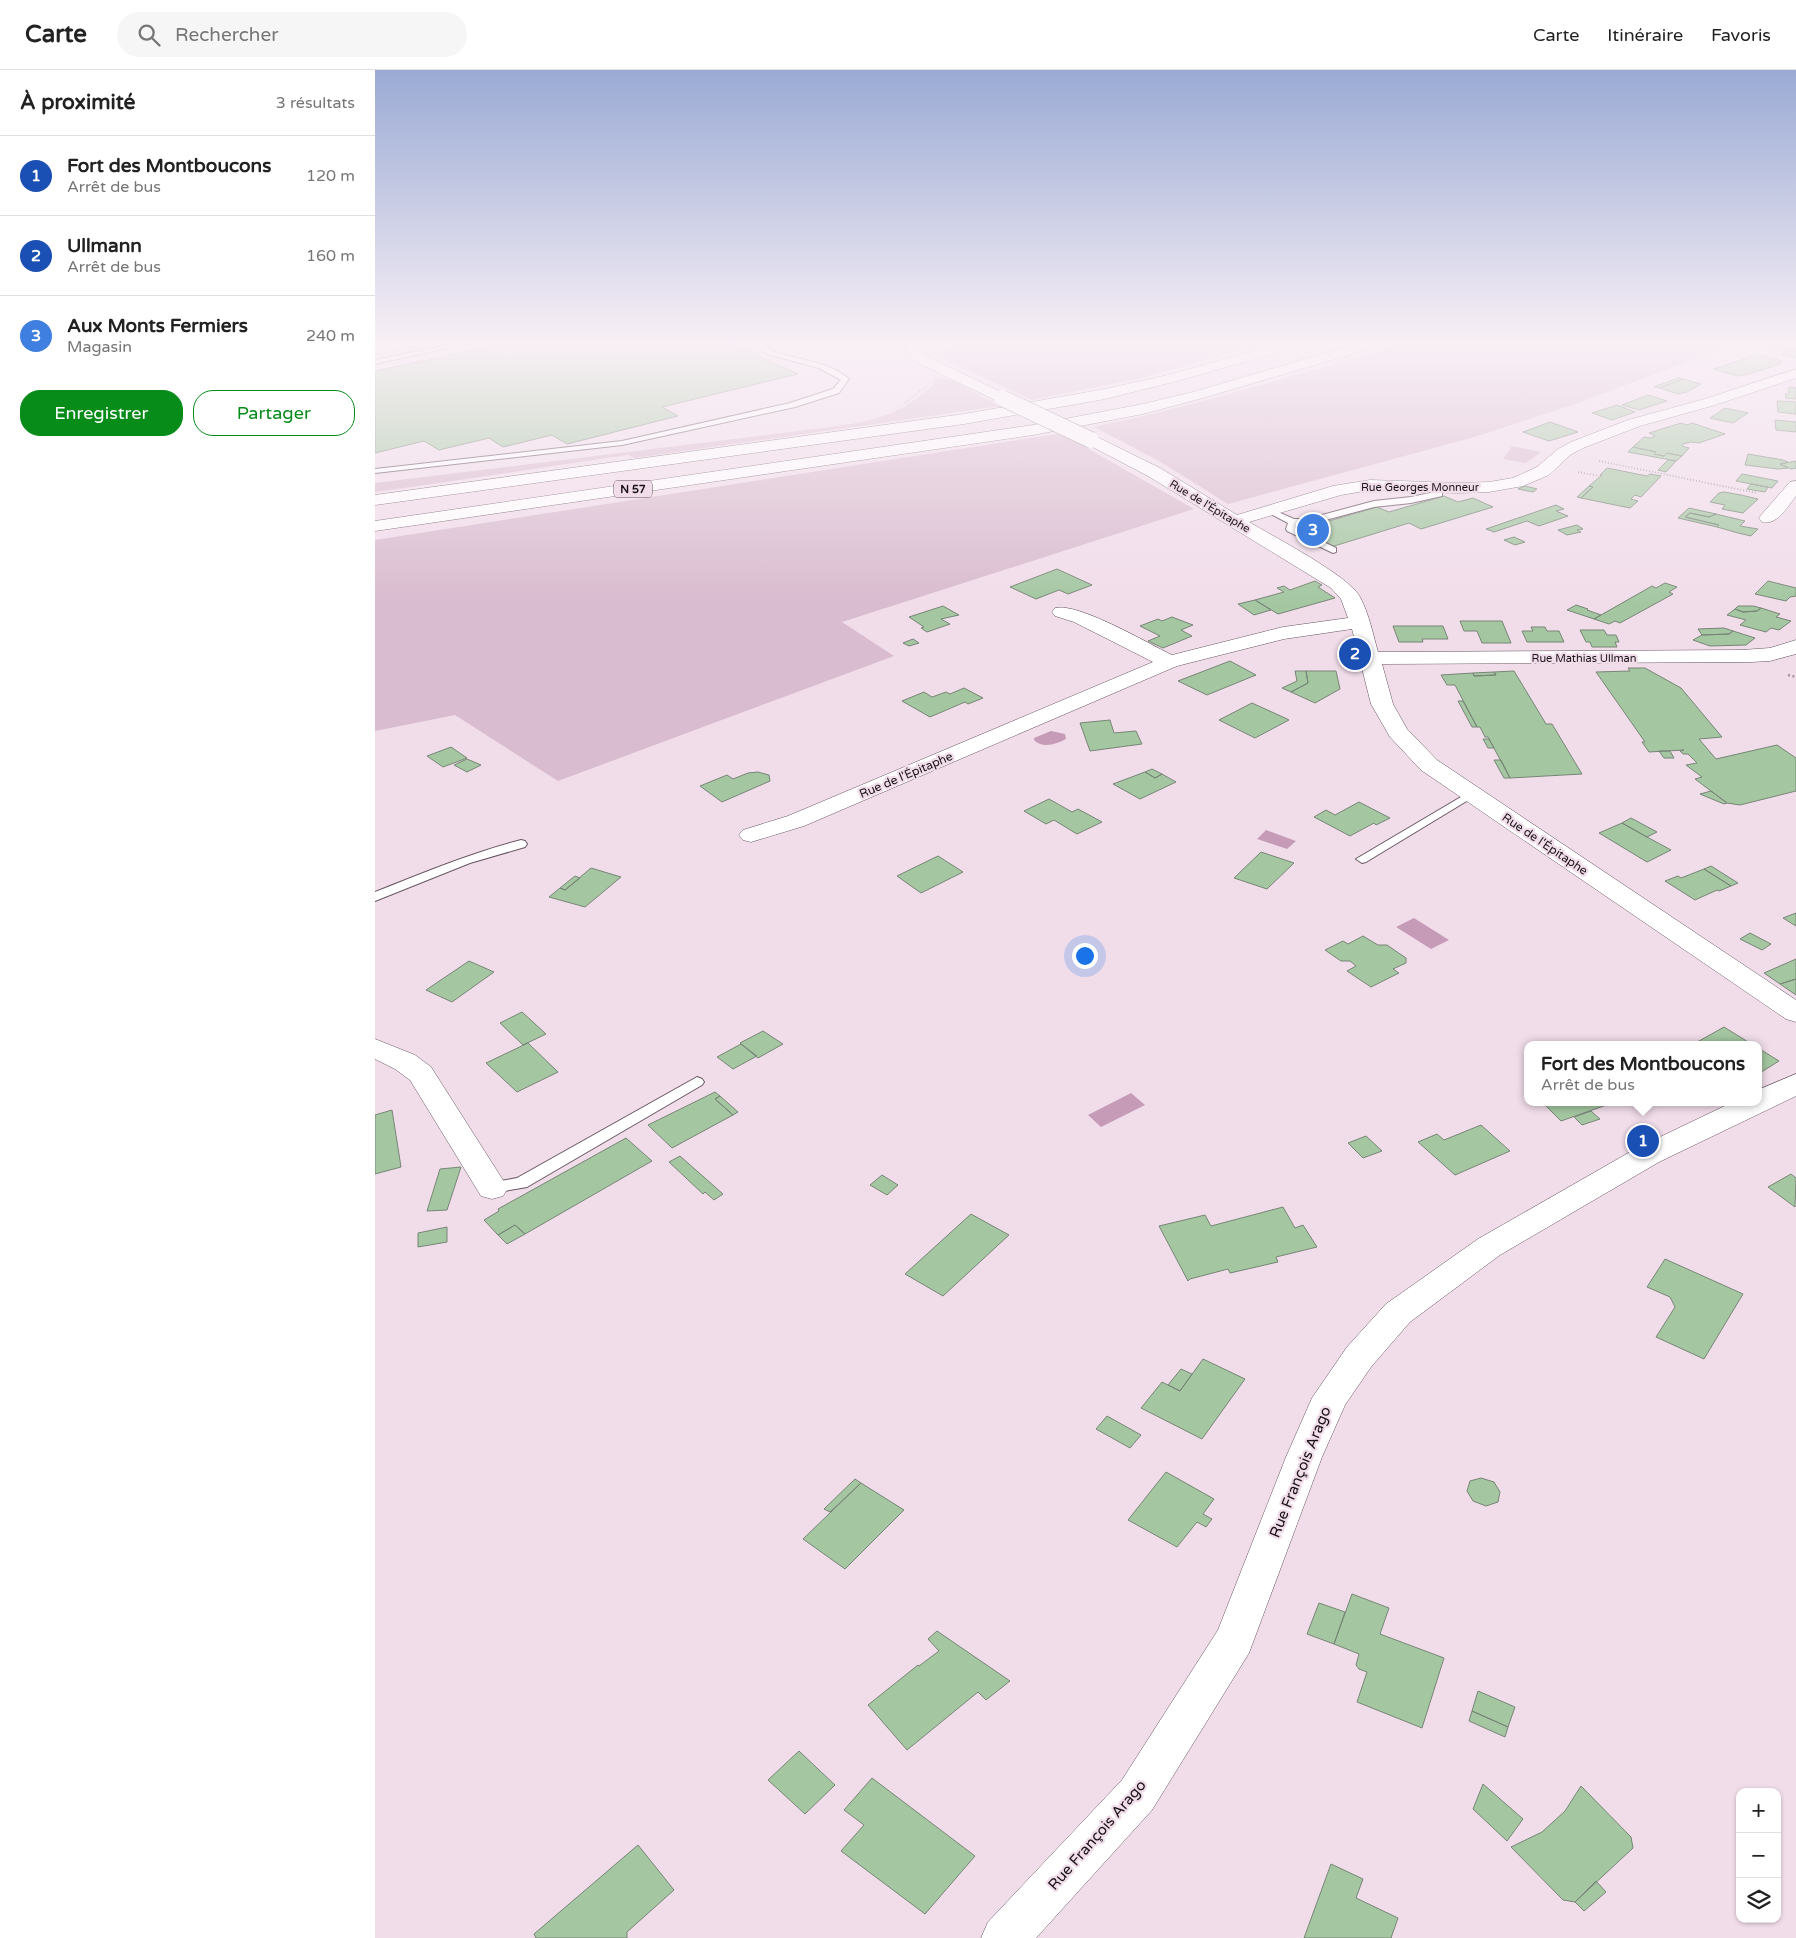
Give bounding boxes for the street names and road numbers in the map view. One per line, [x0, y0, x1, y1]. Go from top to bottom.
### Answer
street label: Rue de l'Épitaphe [1167, 476, 1253, 536]
road number: N 57 [614, 480, 652, 498]
street label: Rue Georges Monneur [1361, 481, 1480, 494]
street label: Rue Mathias Ullman [1532, 652, 1636, 665]
street label: Rue de l'Épitaphe [857, 749, 955, 801]
street label: Rue de l'Épitaphe [1500, 810, 1591, 878]
street label: Rue François Arago [1265, 1404, 1335, 1540]
street label: Rue François Arago [1044, 1776, 1150, 1894]

